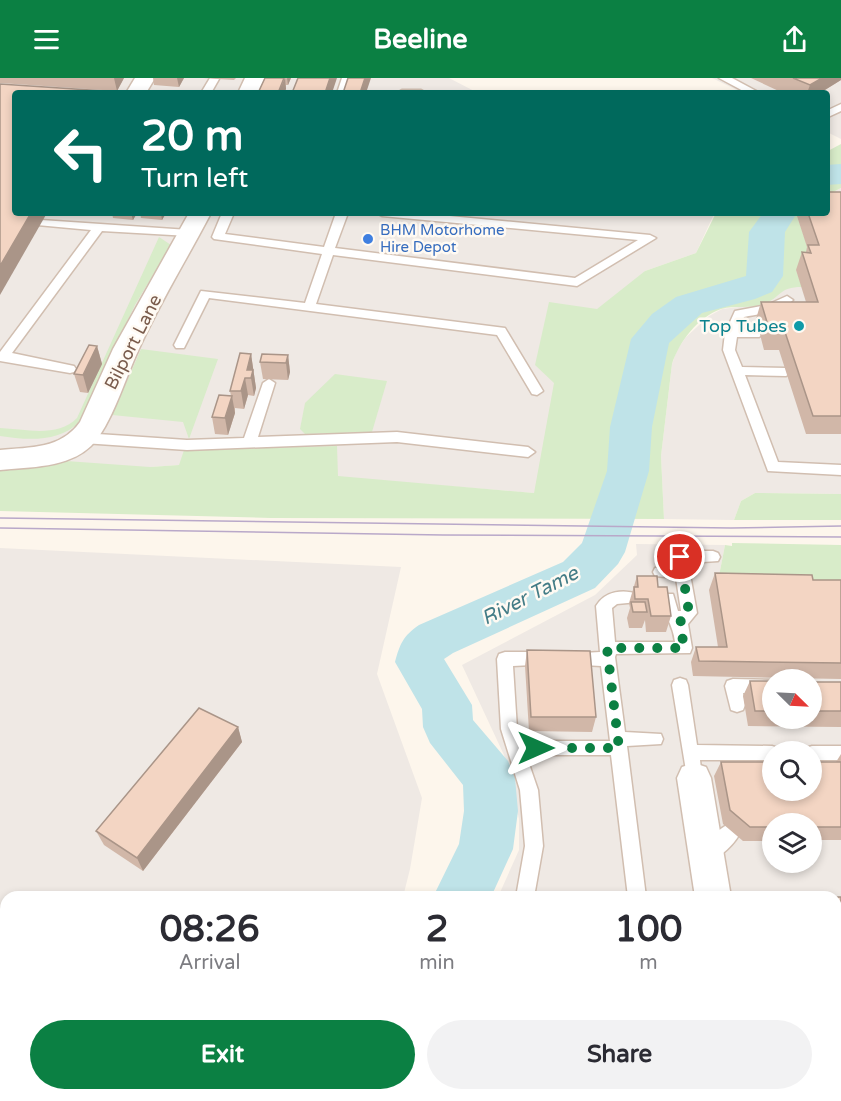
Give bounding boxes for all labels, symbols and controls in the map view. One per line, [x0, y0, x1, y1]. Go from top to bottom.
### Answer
icon: menu [30, 23, 63, 56]
text: Beeline [373, 23, 468, 56]
icon: share [778, 23, 811, 56]
text: 20 m [141, 111, 243, 162]
icon: left [42, 114, 120, 192]
text: Turn left [141, 162, 248, 195]
place label: BHM Motorhome Hire Depot [380, 221, 504, 256]
marker: BHM Motorhome Hire Depot [361, 232, 375, 246]
street label: Bilport Lane [100, 291, 166, 393]
place label: Top Tubes [699, 315, 787, 337]
marker: Top Tubes [792, 319, 806, 333]
pin [654, 531, 705, 582]
icon: arrive [663, 540, 696, 573]
water label: River Tame [478, 561, 584, 631]
north arrow [762, 669, 822, 729]
map controls [762, 669, 822, 873]
position arrow [504, 716, 568, 780]
button: search [762, 741, 822, 801]
button: layers [762, 813, 822, 873]
text: 08:26 [160, 908, 260, 951]
text: 2 [426, 908, 448, 951]
text: 100 [614, 908, 682, 951]
text: Arrival [179, 951, 241, 975]
text: min [419, 951, 455, 975]
text: m [639, 951, 658, 975]
button: Exit [30, 1020, 415, 1089]
button: Share [427, 1020, 812, 1089]

